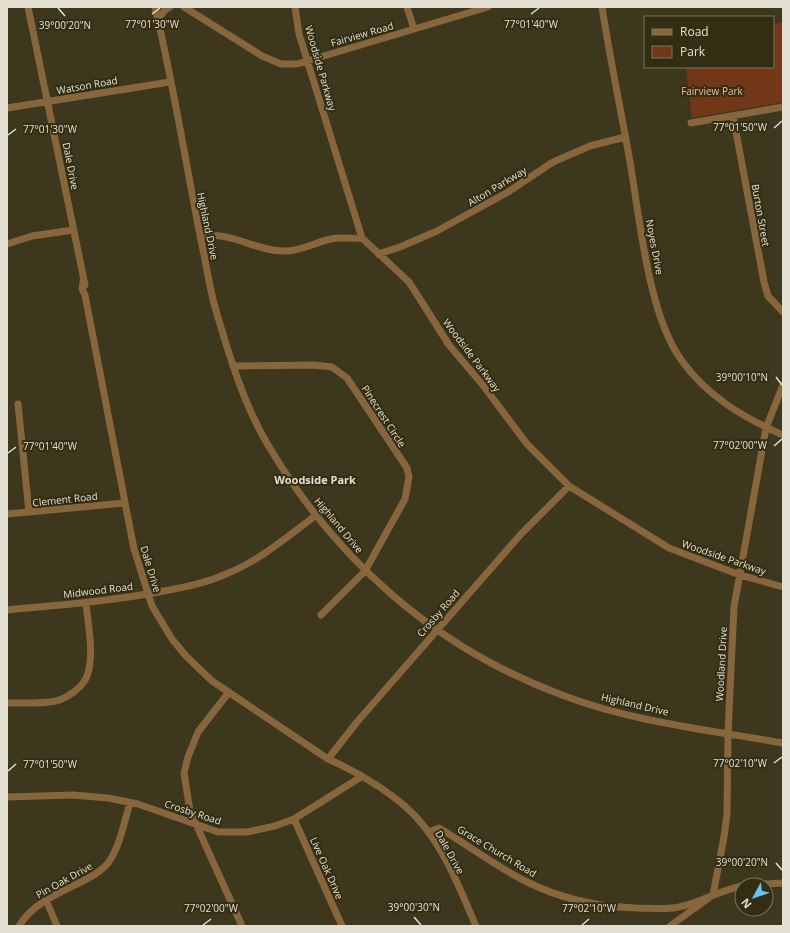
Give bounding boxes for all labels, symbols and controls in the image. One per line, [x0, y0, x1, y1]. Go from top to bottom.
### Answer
legend [644, 16, 774, 68]
text: 77°01'30"W [125, 17, 180, 31]
text: 77°01'40"W [504, 17, 559, 31]
text: 39°00'20"N [39, 18, 91, 32]
street label: Fairview Road [329, 18, 395, 50]
text: Road [680, 23, 709, 40]
street label: Woodside Parkway [302, 24, 340, 113]
text: Park [680, 43, 706, 60]
street label: Watson Road [55, 73, 119, 97]
park label: Fairview Park [681, 84, 744, 98]
text: 77°01'50"W [713, 120, 768, 134]
text: 77°01'30"W [23, 122, 78, 136]
street label: Dale Drive [60, 141, 83, 191]
street label: Alton Parkway [465, 162, 530, 209]
street label: Burton Street [749, 183, 773, 248]
street label: Highland Drive [194, 191, 222, 262]
street label: Noyes Drive [643, 218, 667, 276]
street label: Woodside Parkway [440, 316, 505, 395]
text: 39°00'10"N [716, 370, 768, 384]
street label: Pinecrest Circle [359, 382, 410, 450]
text: 77°02'00"W [713, 438, 768, 452]
text: 77°01'40"W [23, 439, 78, 453]
district label: Woodside Park [274, 472, 356, 487]
street label: Clement Road [32, 489, 98, 509]
street label: Highland Drive [312, 494, 367, 556]
street label: Woodside Parkway [680, 536, 769, 578]
street label: Dale Drive [137, 544, 165, 594]
street label: Midwood Road [62, 579, 134, 601]
street label: Crosby Road [413, 586, 463, 640]
street label: Woodland Drive [712, 626, 730, 702]
street label: Highland Drive [600, 689, 670, 719]
text: 77°02'10"W [713, 756, 768, 770]
text: 77°01'50"W [23, 757, 78, 771]
street label: Crosby Road [163, 796, 223, 828]
street label: Grace Church Road [455, 822, 539, 880]
street label: Dale Drive [432, 828, 468, 877]
street label: Live Oak Drive [307, 835, 347, 902]
text: 39°00'20"N [716, 855, 768, 869]
street label: Pin Oak Drive [33, 858, 95, 901]
north arrow [734, 877, 774, 917]
text: N [737, 895, 755, 912]
text: 39°00'30"N [388, 900, 440, 914]
text: 77°02'00"W [184, 901, 239, 915]
text: 77°02'10"W [562, 901, 617, 915]

